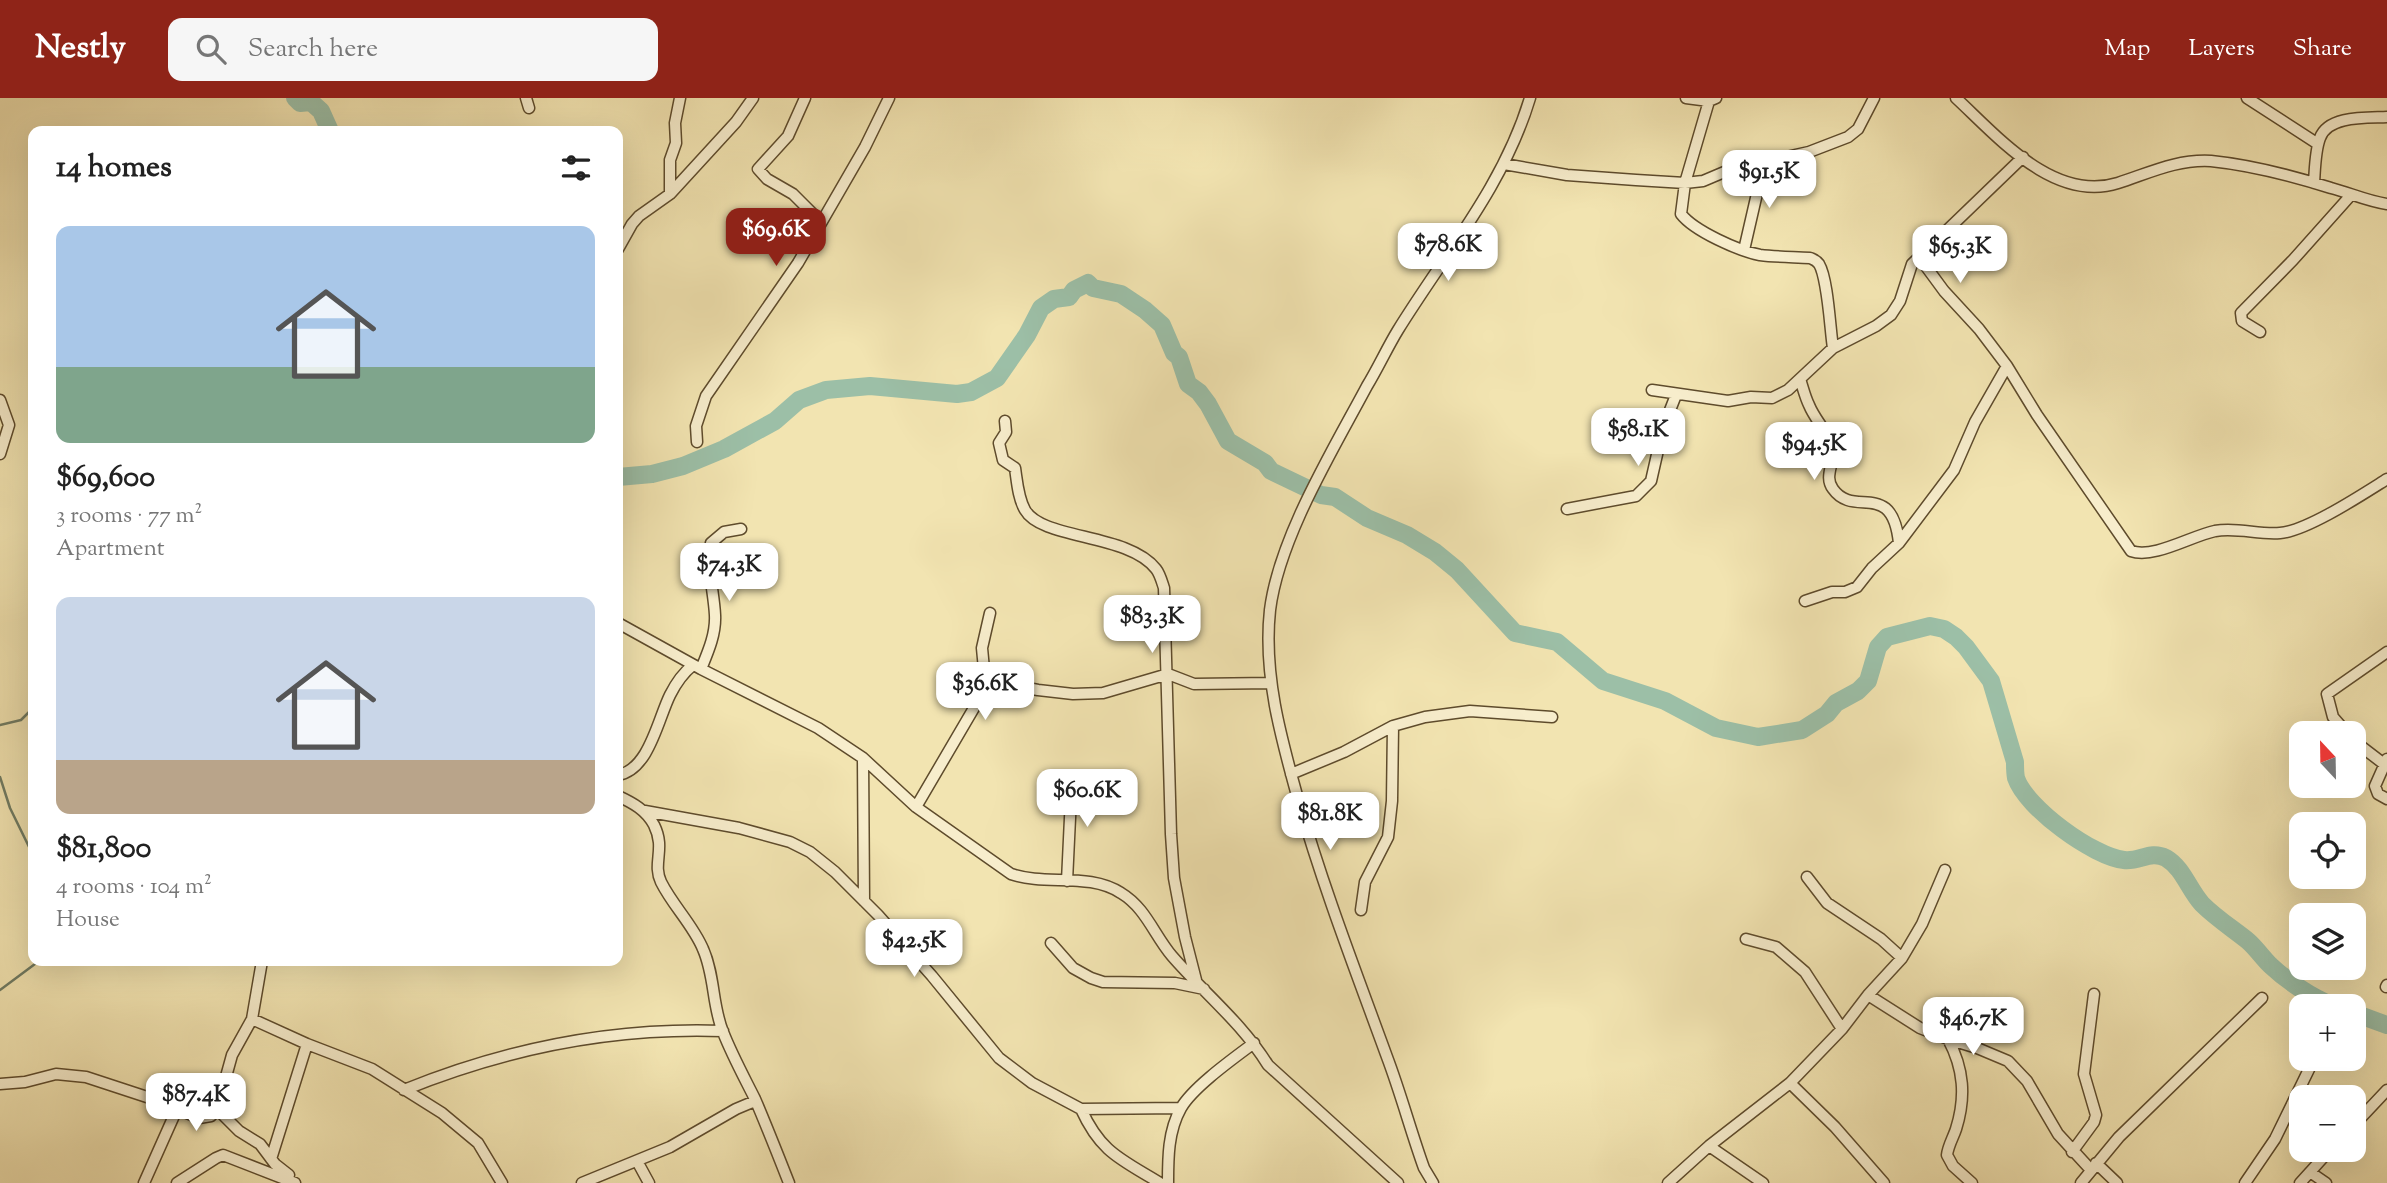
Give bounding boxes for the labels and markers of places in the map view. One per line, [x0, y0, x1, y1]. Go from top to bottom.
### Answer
pin: $91.5K [1712, 150, 1826, 210]
pin: $69.6K [719, 208, 833, 268]
pin: $78.6K [1391, 223, 1505, 283]
pin: $65.3K [1903, 226, 2017, 285]
pin: $58.1K [1581, 408, 1695, 468]
pin: $94.5K [1757, 422, 1871, 482]
pin: $74.3K [672, 544, 786, 603]
pin: $83.3K [1095, 596, 1209, 655]
pin: $36.6K [928, 662, 1042, 722]
pin: $60.6K [1030, 770, 1144, 829]
pin: $81.8K [1273, 792, 1387, 852]
pin: $42.5K [857, 920, 971, 979]
pin: $46.7K [1916, 998, 2030, 1057]
pin: $87.4K [139, 1074, 253, 1133]

